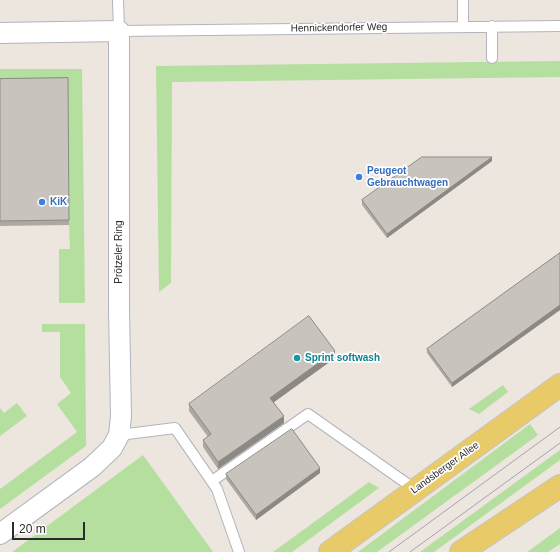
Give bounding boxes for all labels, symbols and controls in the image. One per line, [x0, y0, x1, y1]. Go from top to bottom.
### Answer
street label: Hennickendorfer Weg [291, 21, 387, 35]
place label: Peugeot Gebrauchtwagen [367, 165, 448, 188]
marker: Peugeot Gebrauchtwagen [354, 172, 364, 182]
place label: KiK [50, 196, 67, 208]
marker: KiK [37, 197, 47, 207]
street label: Prötzeler Ring [113, 220, 125, 284]
place label: Sprint softwash [305, 352, 380, 364]
marker: Sprint softwash [292, 353, 302, 363]
street label: Landsberger Allee [409, 439, 481, 497]
scale bar [14, 514, 87, 540]
text: 20 m [19, 522, 46, 536]

